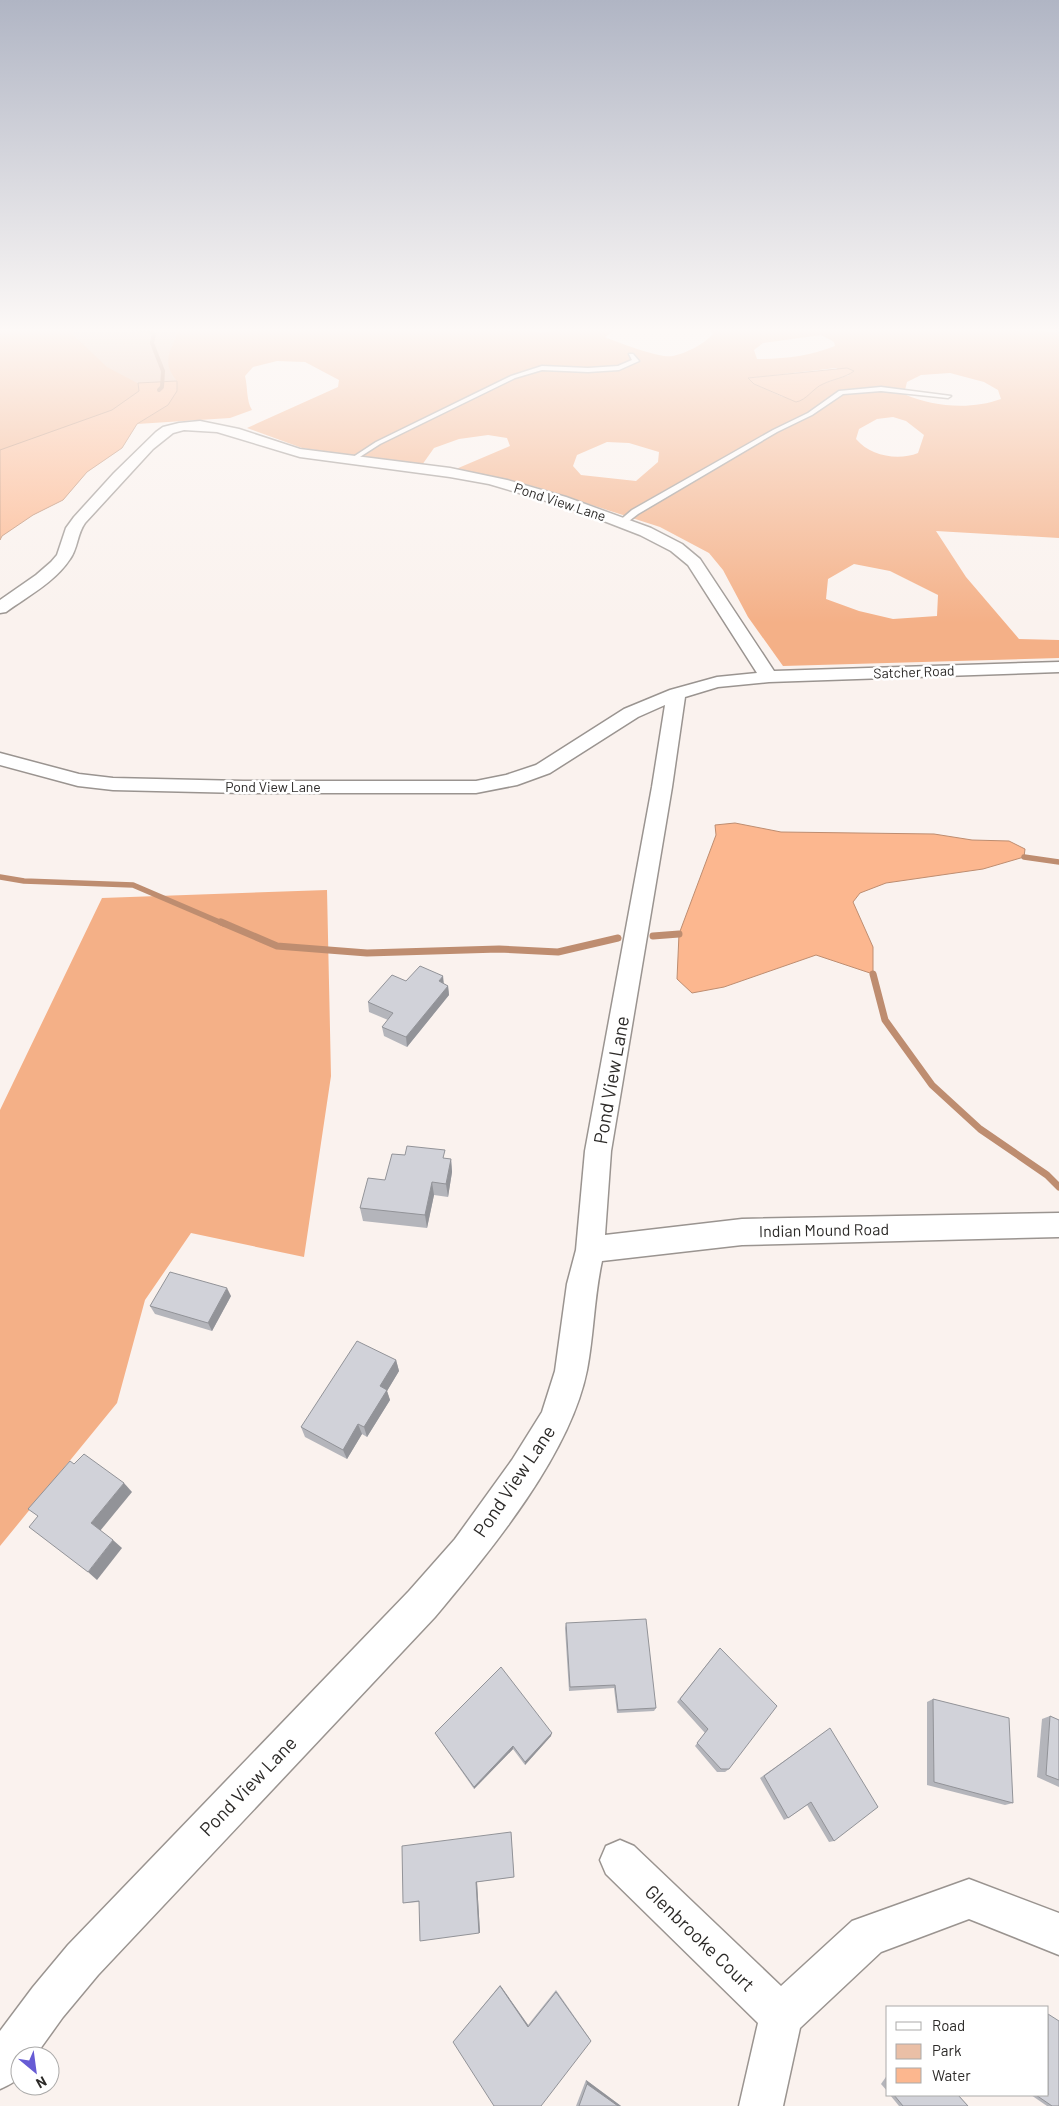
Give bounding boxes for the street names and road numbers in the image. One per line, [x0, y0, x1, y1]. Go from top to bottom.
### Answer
street label: Pond View Lane [512, 479, 608, 524]
street label: Satcher Road [873, 662, 955, 681]
street label: Pond View Lane [225, 778, 321, 795]
street label: Pond View Lane [588, 1014, 633, 1146]
street label: Indian Mound Road [759, 1219, 889, 1240]
street label: Pond View Lane [468, 1421, 559, 1541]
street label: Pond View Lane [194, 1731, 301, 1840]
street label: Glenbrooke Court [641, 1880, 760, 1996]

